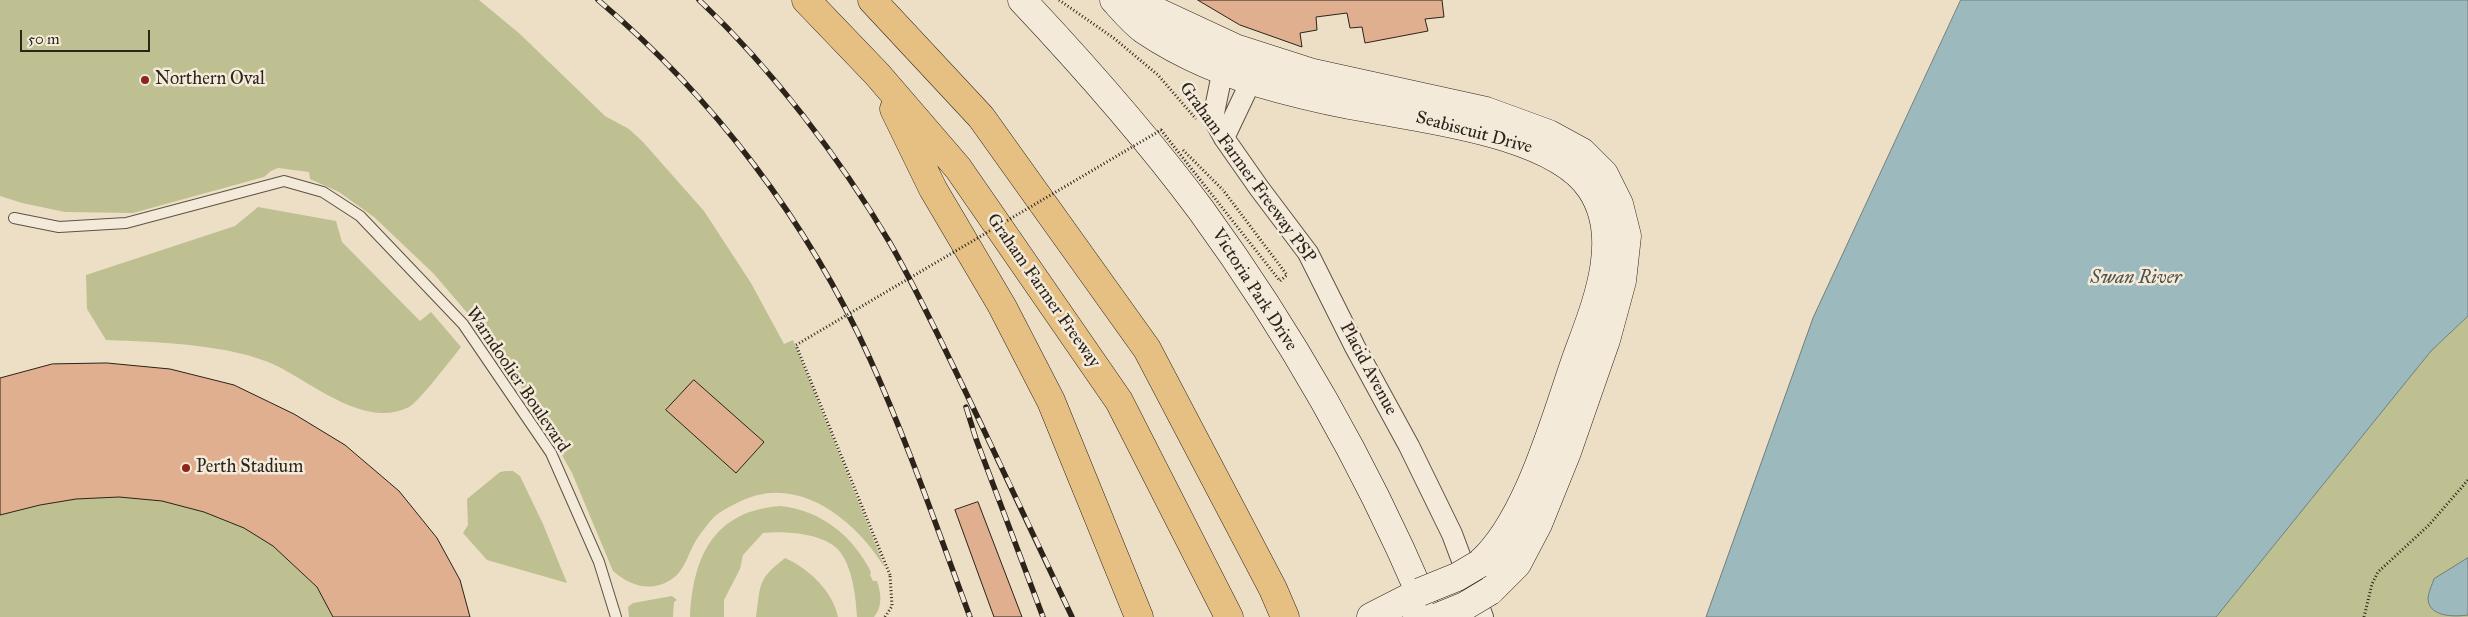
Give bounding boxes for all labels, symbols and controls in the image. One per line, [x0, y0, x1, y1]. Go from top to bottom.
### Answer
scale bar [22, 20, 152, 52]
text: 50 m [28, 30, 60, 48]
place label: Northern Oval [155, 69, 265, 91]
marker: Northern Oval [139, 74, 151, 86]
street label: Graham Farmer Freeway PSP [1174, 78, 1320, 268]
street label: Seabiscuit Drive [1413, 107, 1535, 159]
street label: Graham Farmer Freeway [982, 210, 1104, 372]
street label: Victoria Park Drive [1206, 225, 1302, 355]
water label: Swan River [2090, 267, 2182, 289]
street label: Warndoolier Boulevard [460, 303, 574, 457]
street label: Placid Avenue [1334, 319, 1402, 419]
place label: Perth Stadium [196, 457, 303, 479]
marker: Perth Stadium [180, 462, 192, 474]

